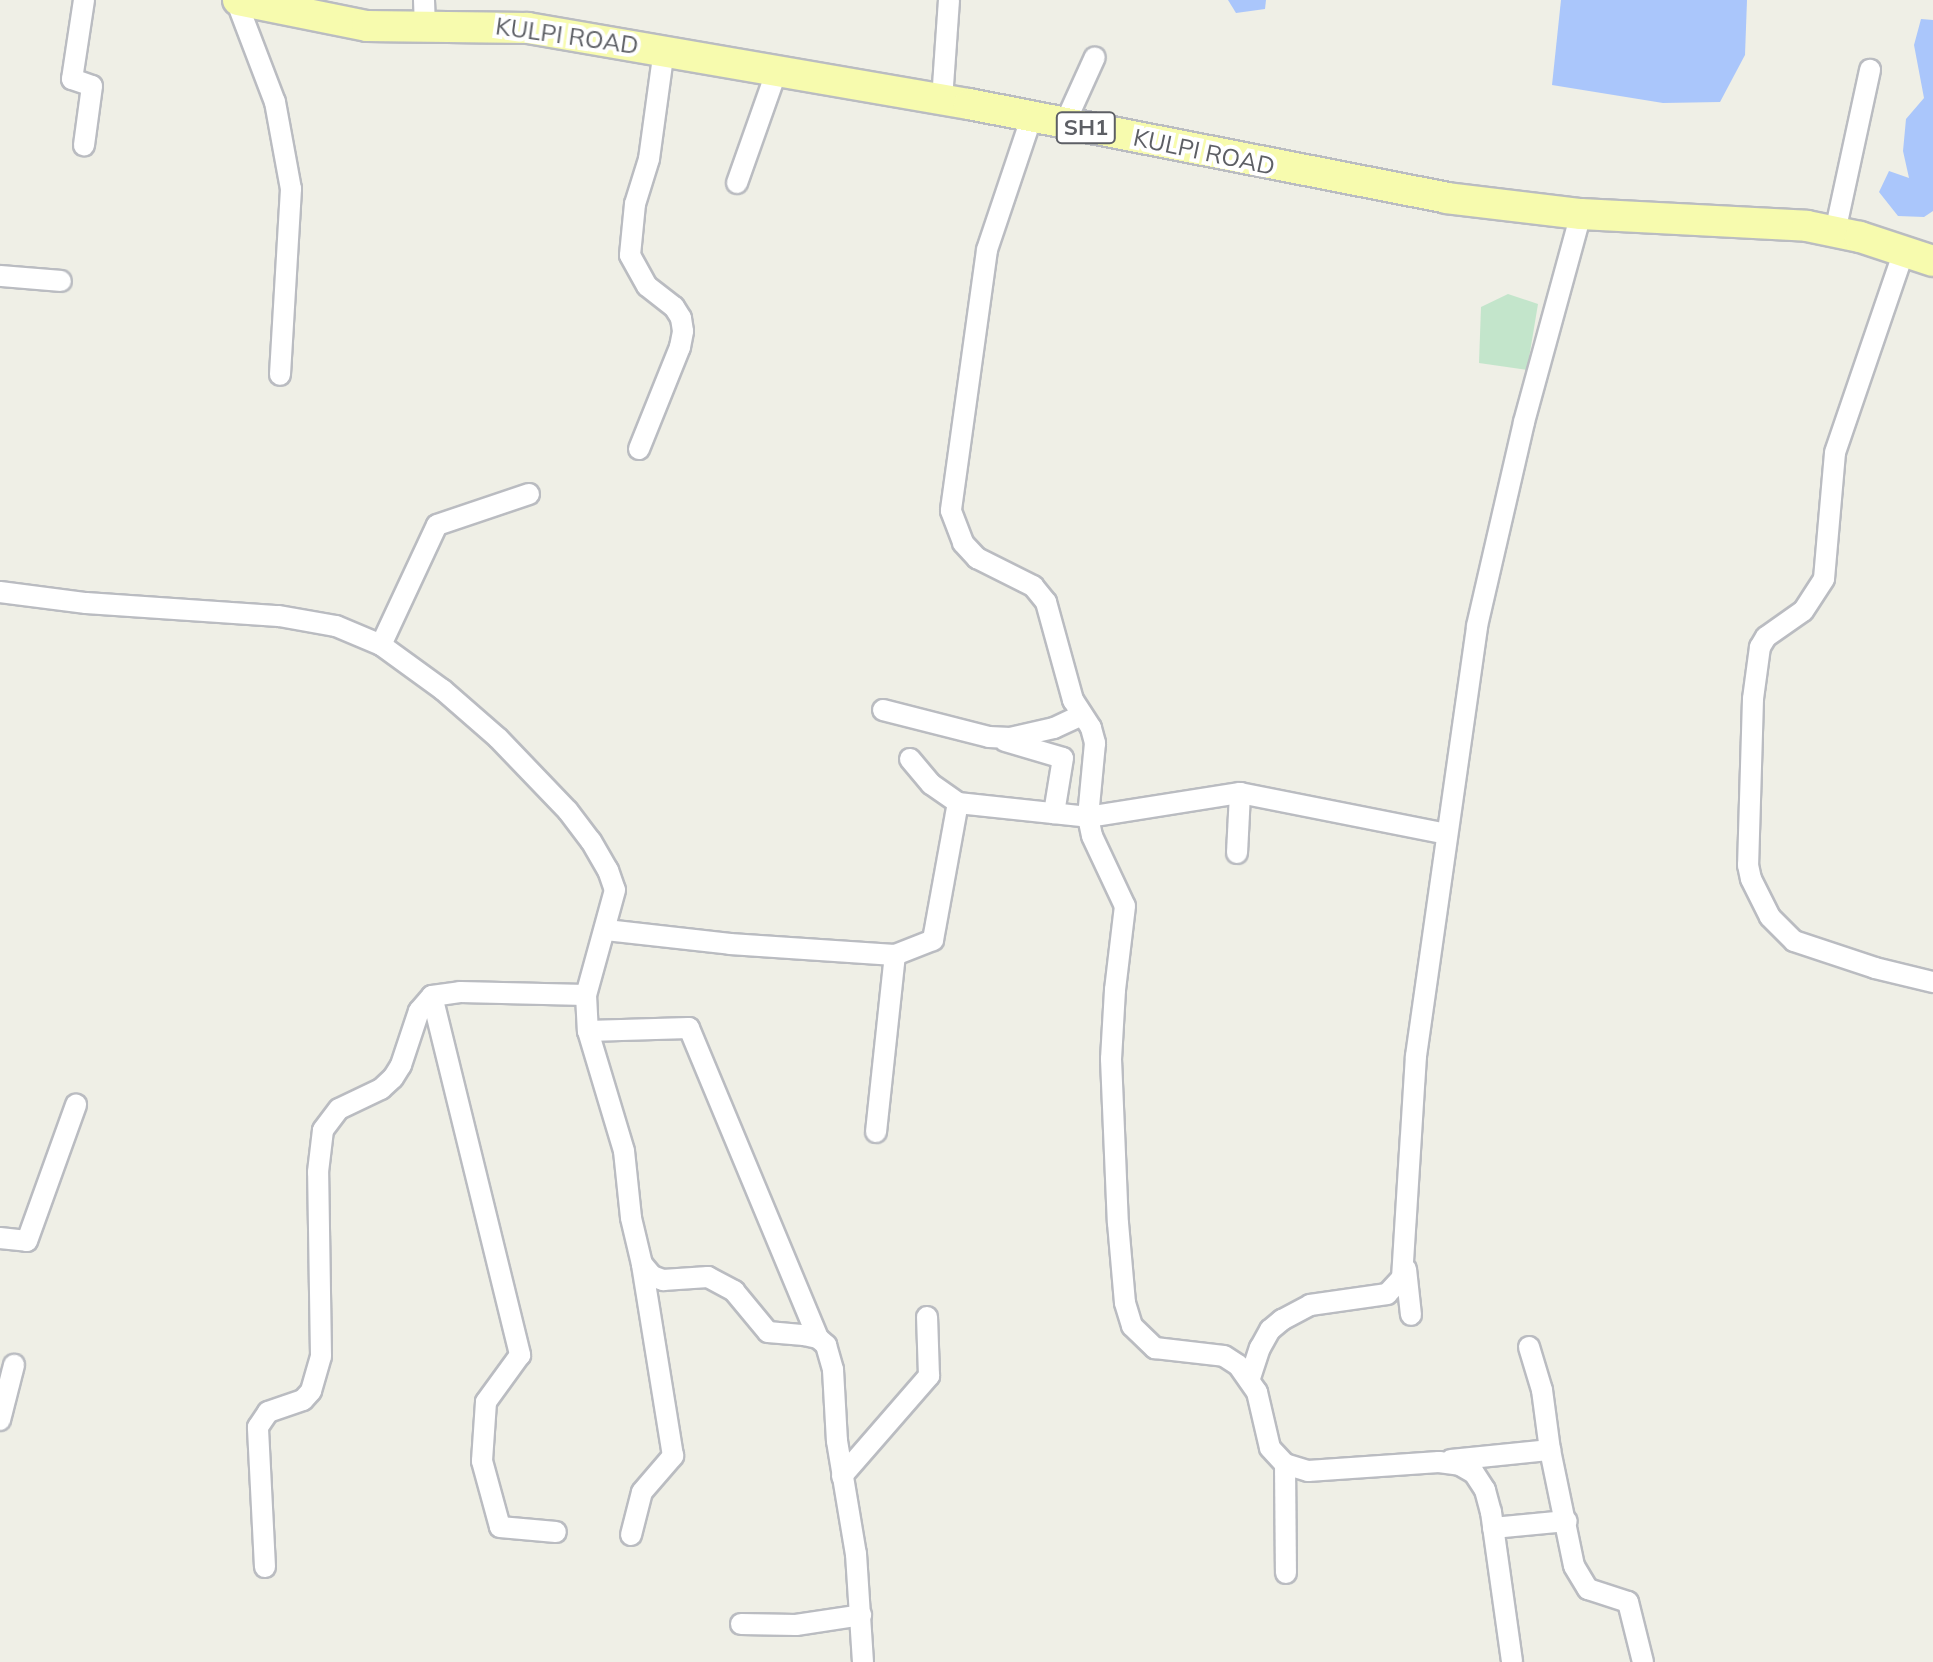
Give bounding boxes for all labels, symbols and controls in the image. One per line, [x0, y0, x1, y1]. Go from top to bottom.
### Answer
street label: KULPI ROAD [494, 12, 640, 60]
road number: SH1 [1054, 110, 1118, 146]
street label: KULPI ROAD [1131, 123, 1277, 181]

